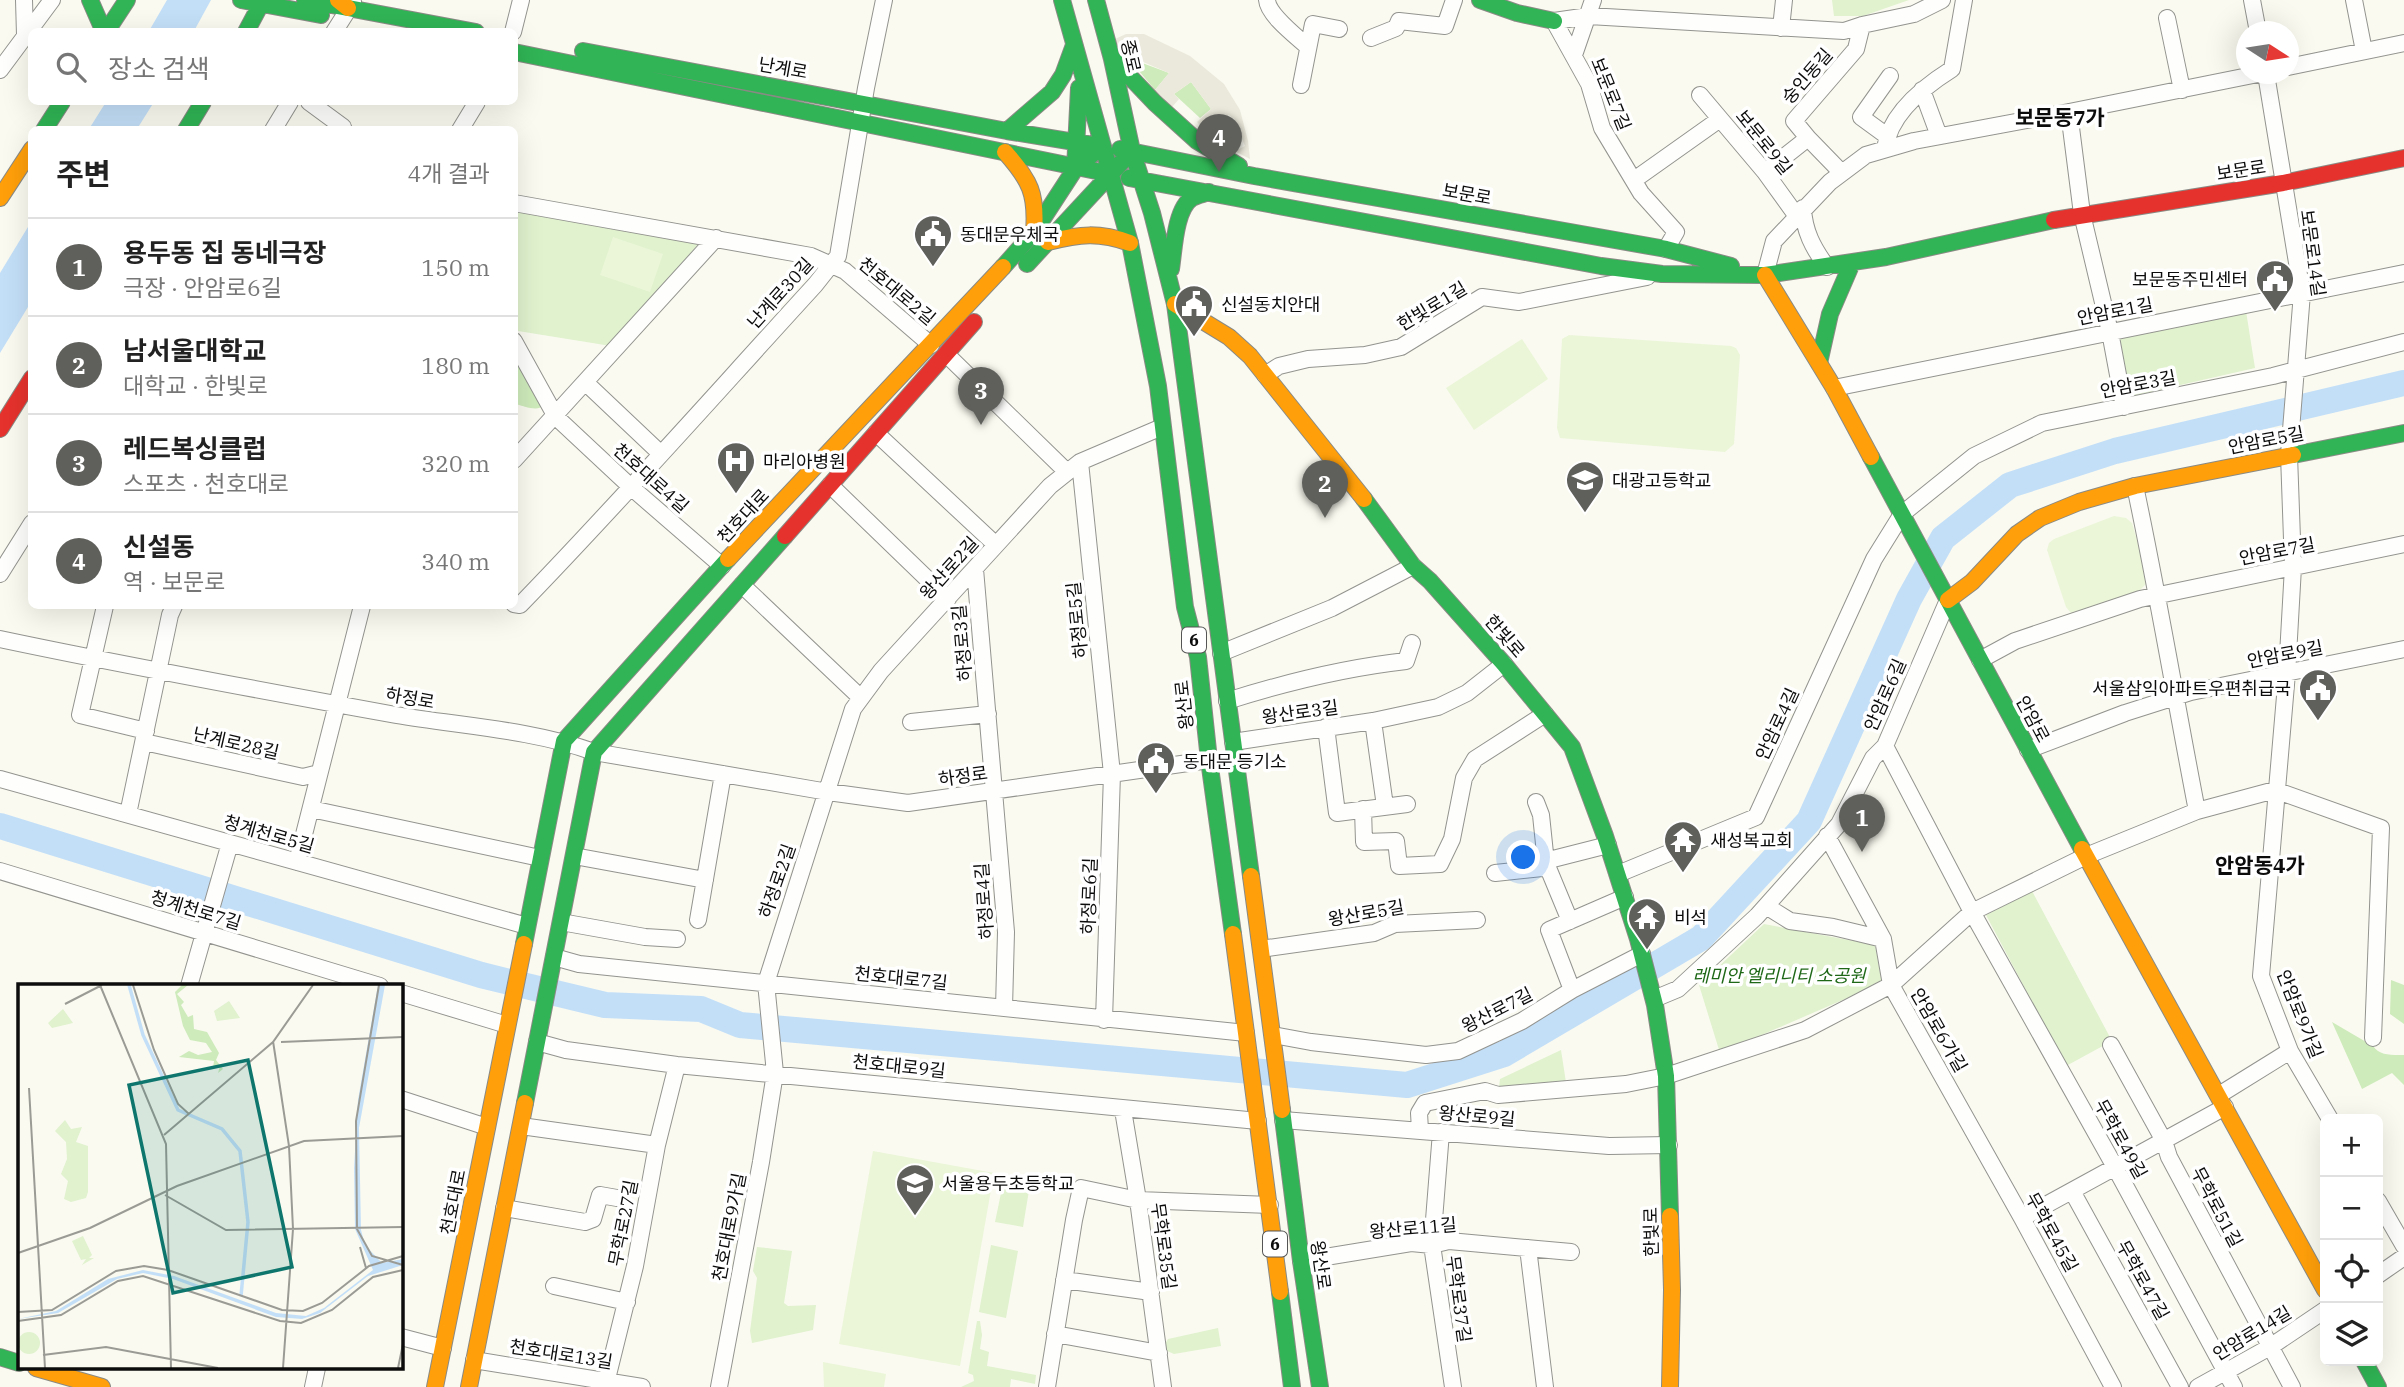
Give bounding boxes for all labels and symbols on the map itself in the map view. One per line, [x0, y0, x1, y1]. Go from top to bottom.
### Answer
north arrow [2236, 21, 2299, 84]
street label: 종로 [1116, 37, 1146, 75]
street label: 숭인동길 [1777, 43, 1837, 109]
street label: 난계로 [757, 52, 809, 84]
street label: 보문로7길 [1586, 54, 1636, 134]
district label: 보문동7가 [2015, 103, 2105, 131]
street label: 보문로9길 [1731, 105, 1797, 179]
pin: 4 [1196, 114, 1242, 172]
street label: 보문로 [2215, 155, 2267, 185]
street label: 보문로 [1441, 178, 1493, 210]
street label: 보문로14길 [2295, 208, 2331, 298]
public building icon: 동대문우체국 [912, 213, 954, 268]
place label: 동대문우체국 [960, 223, 1059, 246]
street label: 천호대로2길 [854, 252, 940, 330]
street label: 난계로30길 [742, 253, 818, 333]
public building icon: 보문동주민센터 [2254, 258, 2296, 313]
place label: 보문동주민센터 [2132, 268, 2248, 291]
street label: 한빛로1길 [1393, 276, 1471, 336]
public building icon: 신설동치안대 [1173, 283, 1215, 338]
street label: 안암로1길 [2075, 292, 2155, 330]
place label: 신설동치안대 [1221, 293, 1320, 316]
street label: 안암로3길 [2098, 365, 2178, 403]
pin: 3 [958, 367, 1004, 425]
street label: 안암로5길 [2226, 421, 2306, 459]
street label: 천호대로4길 [609, 438, 693, 518]
hospital icon: 마리아병원 [715, 440, 757, 495]
place label: 마리아병원 [763, 450, 846, 473]
school or university icon: 대광고등학교 [1564, 459, 1606, 514]
pin: 2 [1302, 460, 1348, 518]
place label: 대광고등학교 [1612, 469, 1711, 492]
street label: 천호대로 [712, 484, 774, 548]
street label: 왕산로2길 [915, 532, 983, 604]
street label: 안암로7길 [2237, 532, 2317, 570]
street label: 하정로5길 [1062, 580, 1092, 660]
street label: 하정로3길 [947, 604, 977, 682]
street label: 한빛로 [1480, 610, 1530, 662]
road number: 6 [1182, 628, 1206, 652]
street label: 안암로9길 [2245, 635, 2325, 673]
street label: 안암로6길 [1859, 655, 1911, 735]
public building icon: 서울삼익아파트우편취급국 [2297, 667, 2339, 722]
place label: 서울삼익아파트우편취급국 [2092, 677, 2291, 700]
street label: 왕산로 [1170, 679, 1198, 731]
street label: 하정로 [384, 682, 436, 714]
street label: 안암로4길 [1750, 684, 1804, 764]
street label: 안암로 [2011, 692, 2055, 746]
street label: 왕산로3길 [1260, 695, 1340, 729]
street label: 난계로28길 [191, 722, 281, 764]
public building icon: 동대문 등기소 [1135, 740, 1177, 795]
place label: 동대문 등기소 [1183, 750, 1287, 773]
street label: 하정로 [937, 761, 989, 791]
pin: 1 [1839, 794, 1885, 852]
street label: 청계천로5길 [221, 810, 317, 858]
temple icon: 새성복교회 [1662, 819, 1704, 874]
place label: 새성복교회 [1710, 829, 1793, 852]
your location [1506, 840, 1540, 874]
street label: 하정로2길 [754, 841, 800, 921]
district label: 안암동4가 [2215, 851, 2305, 879]
street label: 하정로6길 [1076, 857, 1102, 935]
street label: 하정로4길 [970, 862, 998, 940]
street label: 청계천로7길 [148, 885, 244, 935]
street label: 왕산로5길 [1326, 895, 1406, 931]
temple icon: 비석 [1626, 896, 1668, 951]
place label: 비석 [1674, 906, 1707, 929]
street label: 천호대로7길 [853, 962, 949, 994]
park label: 레미안 엘리니티 소공원 [1692, 964, 1867, 987]
street label: 안암로9가길 [2272, 966, 2328, 1062]
street label: 왕산로7길 [1457, 982, 1537, 1038]
inset map [18, 984, 402, 1370]
street label: 안암로6가길 [1906, 984, 1972, 1076]
street label: 천호대로9길 [851, 1050, 947, 1082]
street label: 무학로49길 [2090, 1095, 2152, 1183]
street label: 왕산로9길 [1438, 1101, 1516, 1131]
school or university icon: 서울용두초등학교 [894, 1162, 936, 1217]
street label: 무학로51길 [2186, 1163, 2248, 1251]
street label: 천호대로 [435, 1167, 471, 1237]
street label: 천호대로9가길 [707, 1171, 751, 1283]
place label: 서울용두초등학교 [942, 1172, 1074, 1195]
street label: 무학로27길 [603, 1178, 643, 1268]
street label: 무학로45길 [2021, 1188, 2083, 1276]
street label: 무학로35길 [1146, 1201, 1182, 1291]
street label: 한빛로 [1639, 1207, 1663, 1257]
street label: 왕산로11길 [1368, 1213, 1458, 1243]
road number: 6 [1263, 1232, 1287, 1256]
street label: 무학로47길 [2112, 1236, 2174, 1324]
street label: 왕산로 [1306, 1239, 1336, 1291]
street label: 무학로37길 [1441, 1254, 1477, 1344]
street label: 안암로14길 [2208, 1301, 2296, 1365]
street label: 천호대로13길 [508, 1334, 614, 1374]

